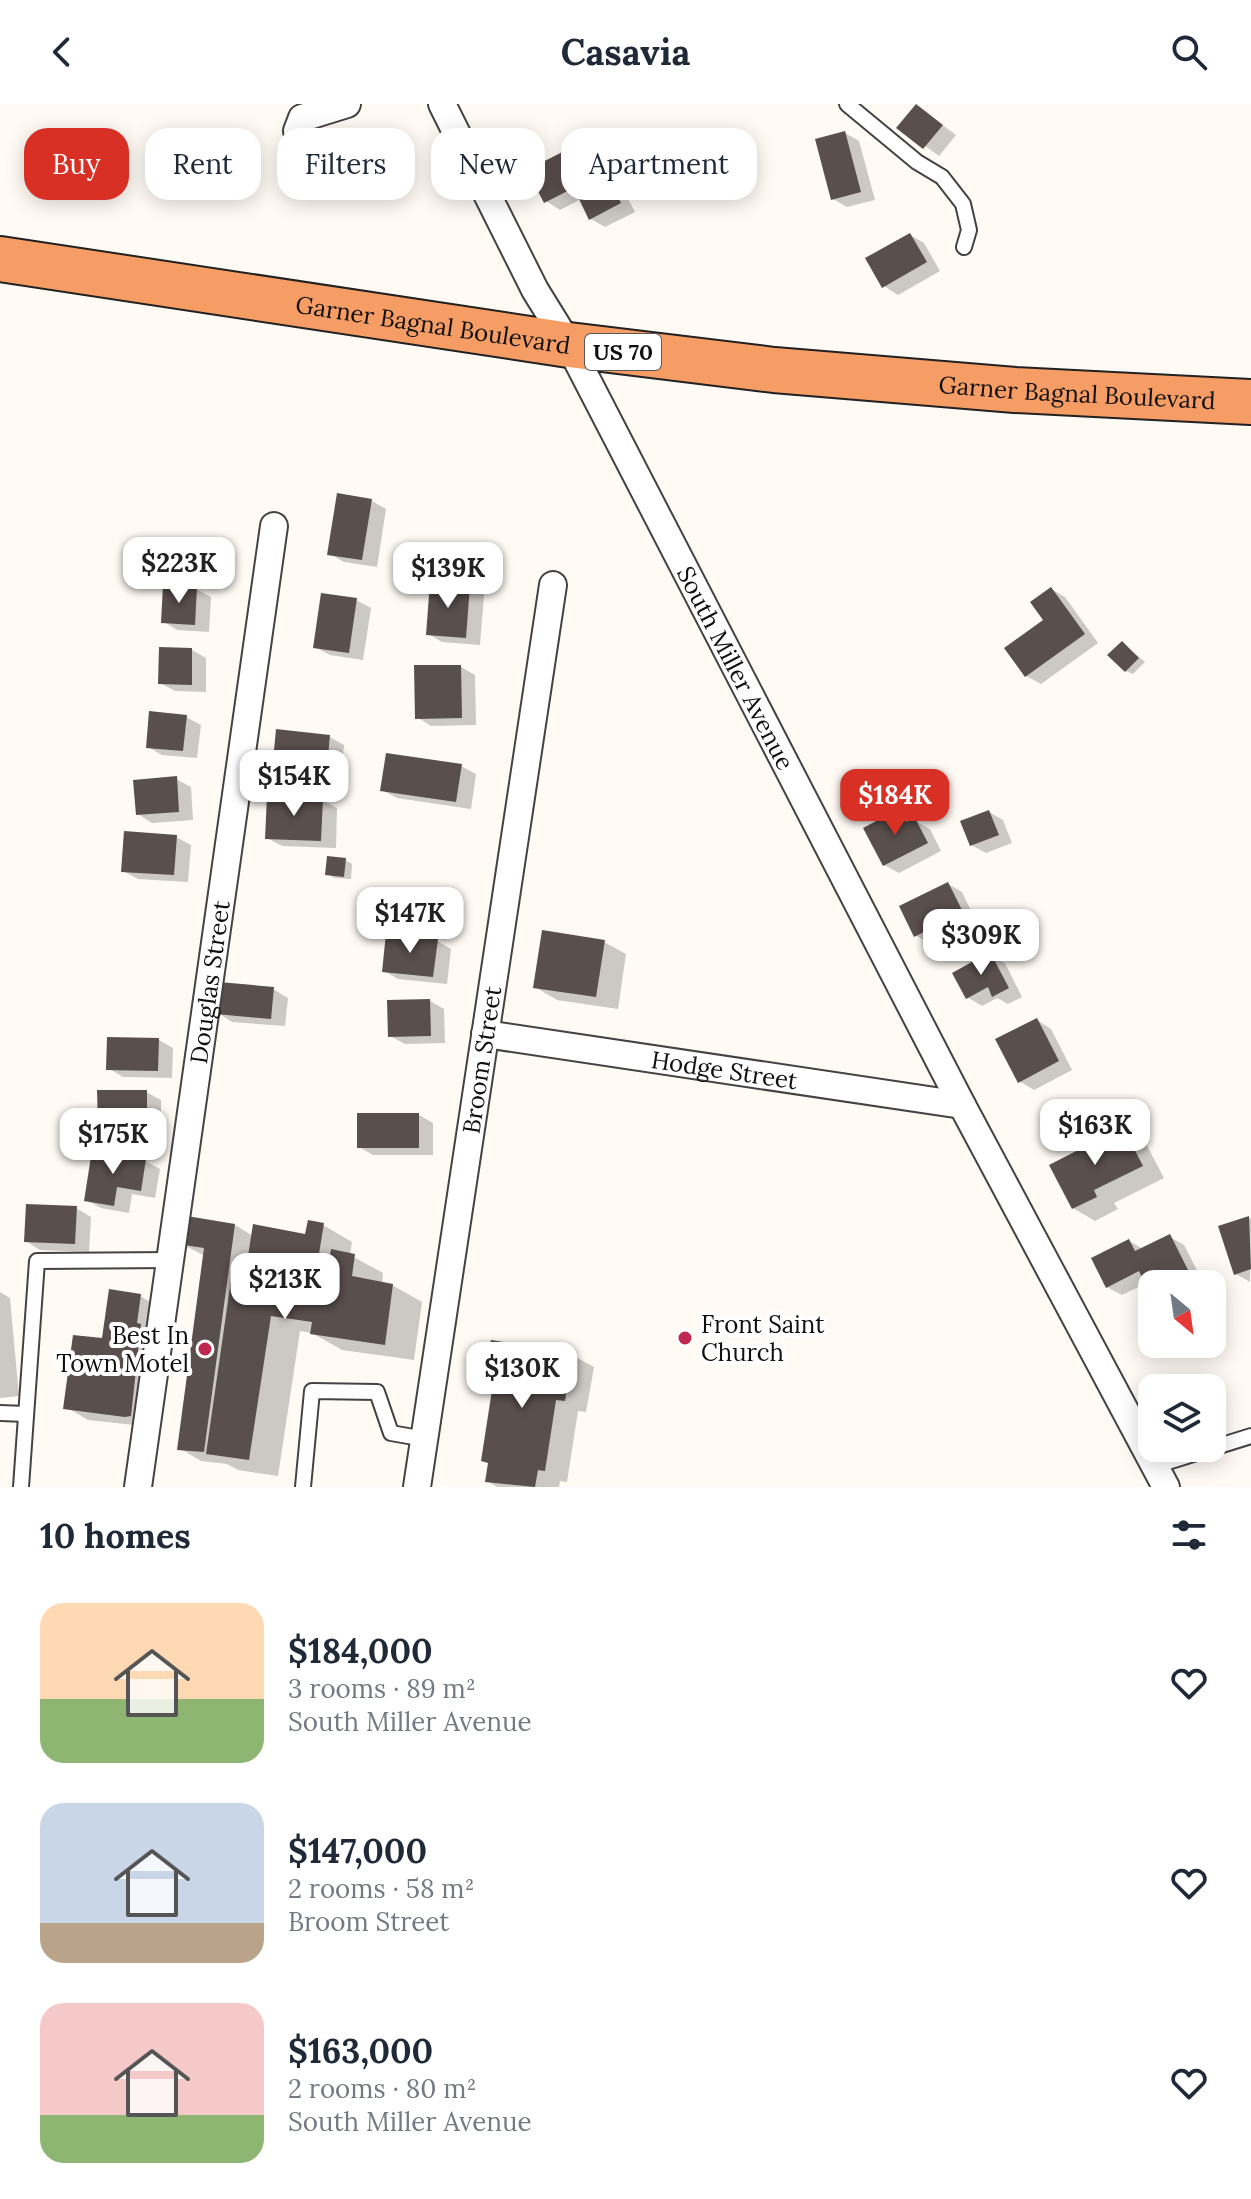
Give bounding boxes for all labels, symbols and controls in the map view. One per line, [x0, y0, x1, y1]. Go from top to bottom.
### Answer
text: Casavia [561, 29, 690, 75]
icon: back [40, 30, 84, 74]
icon: search [1167, 30, 1211, 74]
chip: Buy [24, 128, 129, 200]
chip: Rent [145, 128, 261, 200]
chip: Filters [277, 128, 415, 200]
chip: New [431, 128, 545, 200]
chip: Apartment [561, 128, 757, 200]
street label: Garner Bagnal Boulevard [294, 288, 573, 361]
road number: US 70 [585, 334, 661, 370]
street label: Garner Bagnal Boulevard [937, 368, 1216, 416]
pin: $223K [123, 537, 235, 605]
pin: $139K [392, 542, 504, 610]
text: $223K [141, 546, 217, 579]
text: $139K [411, 551, 485, 584]
street label: South Miller Avenue [670, 561, 801, 775]
pin: $154K [238, 750, 350, 818]
text: $154K [258, 759, 330, 792]
pin: $184K [839, 769, 951, 837]
text: $184K [858, 778, 932, 811]
pin: $147K [354, 887, 466, 955]
text: $147K [375, 896, 445, 929]
street label: Douglas Street [183, 898, 236, 1066]
pin: $309K [925, 909, 1037, 977]
text: $309K [941, 918, 1021, 951]
street label: Broom Street [455, 983, 508, 1136]
street label: Hodge Street [649, 1043, 800, 1096]
pin: $163K [1039, 1099, 1151, 1167]
pin: $175K [57, 1108, 169, 1176]
text: $163K [1058, 1108, 1132, 1141]
text: $175K [78, 1117, 148, 1150]
pin: $213K [229, 1253, 341, 1321]
text: $213K [249, 1262, 321, 1295]
north arrow [1138, 1270, 1226, 1358]
map controls [1138, 1270, 1226, 1462]
place label: Front Saint Church [701, 1309, 825, 1368]
place label: Best In Town Motel [56, 1320, 189, 1379]
marker: Front Saint Church [676, 1329, 694, 1347]
marker: Best In Town Motel [196, 1340, 214, 1358]
pin: $130K [466, 1342, 578, 1410]
text: $130K [484, 1351, 560, 1384]
button: layers [1138, 1374, 1226, 1462]
icon: filters [1167, 1513, 1211, 1557]
text: 10 homes [40, 1514, 191, 1557]
text: $184,000 [288, 1629, 433, 1672]
icon: home [104, 1635, 200, 1731]
icon: heart [1167, 1661, 1211, 1705]
text: 3 rooms · 89 m² [288, 1672, 476, 1705]
text: South Miller Avenue [288, 1705, 532, 1738]
text: $147,000 [288, 1829, 427, 1872]
icon: home [104, 1835, 200, 1931]
icon: heart [1167, 1861, 1211, 1905]
text: 2 rooms · 58 m² [288, 1872, 475, 1905]
text: Broom Street [288, 1905, 449, 1938]
text: $163,000 [288, 2029, 433, 2072]
icon: home [104, 2035, 200, 2131]
icon: heart [1167, 2061, 1211, 2105]
text: 2 rooms · 80 m² [288, 2072, 477, 2105]
text: South Miller Avenue [288, 2105, 532, 2138]

